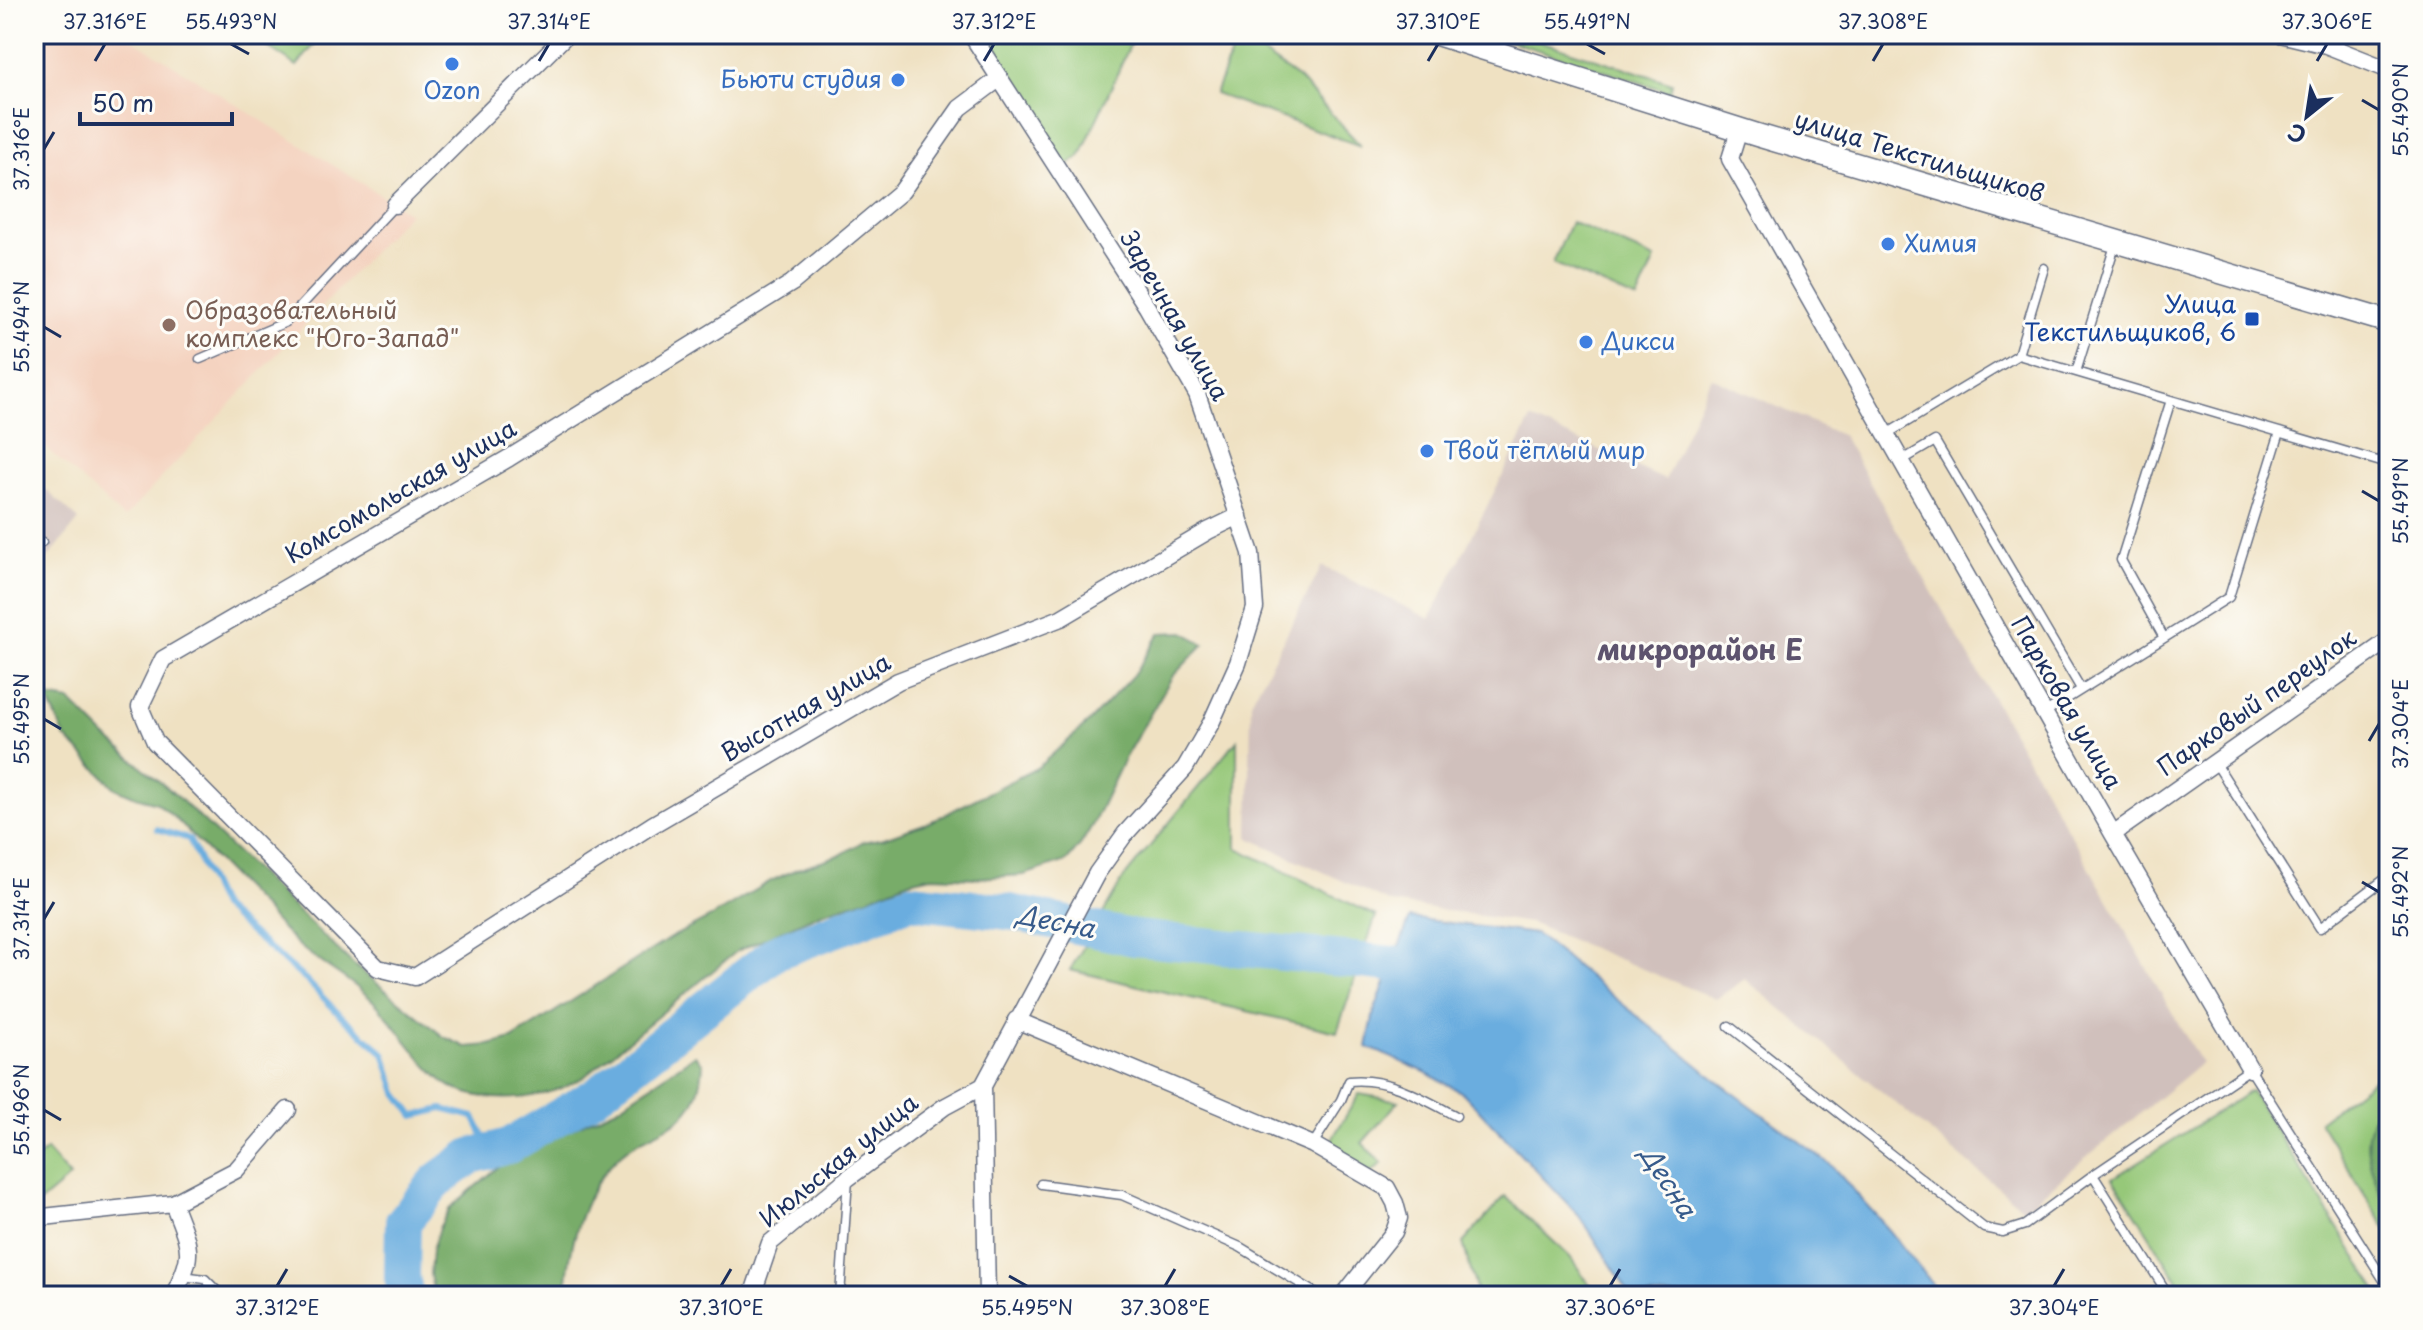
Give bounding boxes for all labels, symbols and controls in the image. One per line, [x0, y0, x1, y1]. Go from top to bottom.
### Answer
text: 37.316°E [63, 6, 147, 36]
text: 55.493°N [185, 6, 277, 36]
text: 37.314°E [507, 6, 591, 36]
text: 37.312°E [951, 6, 1037, 36]
text: 37.310°E [1395, 6, 1481, 36]
text: 55.491°N [1543, 6, 1631, 36]
text: 37.308°E [1838, 6, 1928, 36]
text: 37.306°E [2281, 6, 2373, 36]
marker: Ozon [443, 55, 461, 73]
place label: Бьюти студия [721, 60, 882, 96]
text: 55.490°N [2385, 63, 2415, 157]
place label: Ozon [423, 71, 481, 107]
marker: Бьюти студия [889, 71, 907, 89]
scale bar [80, 76, 232, 126]
north arrow [2267, 76, 2347, 156]
text: 50 m [92, 84, 154, 120]
street label: улица Текстильщиков [1790, 100, 2049, 210]
text: 37.316°E [6, 107, 36, 191]
text: С [2281, 116, 2312, 153]
street label: Заречная улица [1112, 223, 1239, 407]
place label: Химия [1904, 224, 1978, 260]
marker: Химия [1879, 235, 1897, 253]
text: 55.494°N [6, 281, 36, 373]
place label: Улица Текстильщиков, 6 [2024, 285, 2236, 349]
place label: Образовательный комплекс "Юго-Запад" [185, 291, 459, 355]
marker: Улица Текстильщиков, 6 [2243, 310, 2261, 328]
marker: Образовательный комплекс "Юго-Запад" [160, 316, 178, 334]
place label: Дикси [1601, 322, 1675, 358]
marker: Дикси [1577, 333, 1595, 351]
street label: Комсомольская улица [278, 409, 522, 571]
place label: Твой тёплый мир [1443, 431, 1645, 467]
marker: Твой тёплый мир [1418, 442, 1436, 460]
text: 55.491°N [2385, 457, 2415, 545]
street label: Парковая улица [2003, 608, 2132, 796]
street label: Парковый переулок [2149, 619, 2363, 784]
district label: микрорайон Е [1597, 627, 1803, 670]
street label: Высотная улица [713, 643, 897, 770]
text: 55.495°N [6, 673, 36, 765]
text: 37.304°E [2385, 678, 2415, 770]
text: 55.492°N [2385, 845, 2415, 939]
text: 37.314°E [6, 877, 36, 961]
water label: Десна [1012, 894, 1099, 947]
text: 55.496°N [6, 1064, 36, 1156]
street label: Июльская улица [750, 1084, 925, 1235]
water label: Десна [1630, 1136, 1707, 1225]
text: 37.312°E [234, 1292, 320, 1322]
text: 37.310°E [678, 1292, 764, 1322]
text: 55.495°N [981, 1292, 1073, 1322]
text: 37.308°E [1120, 1292, 1210, 1322]
text: 37.306°E [1564, 1292, 1656, 1322]
text: 37.304°E [2008, 1292, 2100, 1322]

